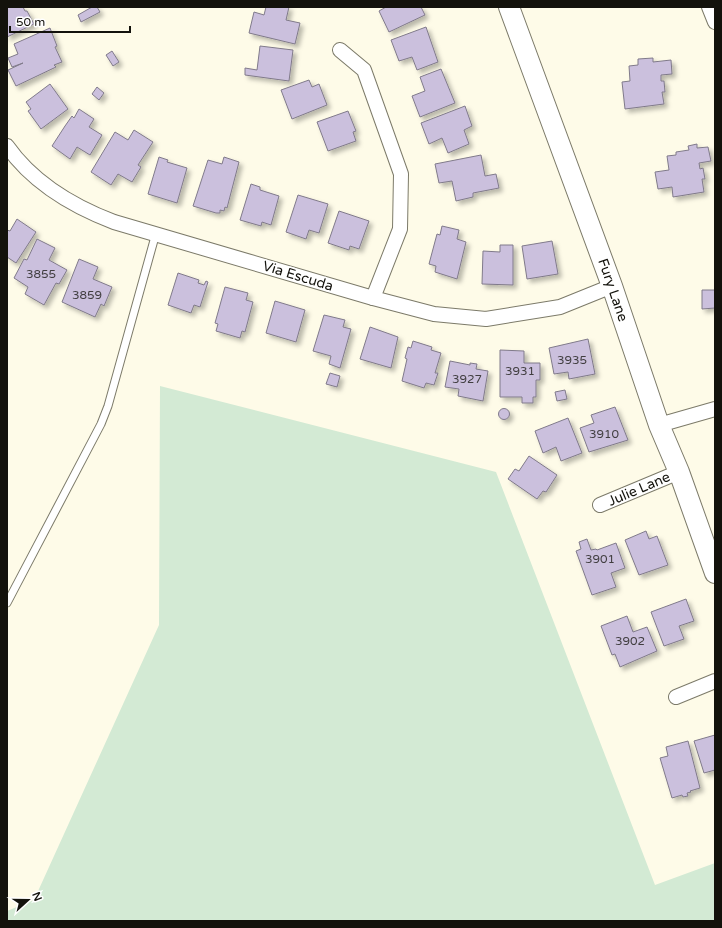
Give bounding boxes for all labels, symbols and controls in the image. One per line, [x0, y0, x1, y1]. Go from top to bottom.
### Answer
scale bar [10, 8, 130, 34]
text: 50 m [16, 15, 45, 29]
street label: Fury Lane [594, 256, 632, 324]
street label: Via Escuda [261, 257, 335, 295]
house number: 3855 [26, 267, 56, 281]
house number: 3859 [72, 288, 102, 302]
house number: 3935 [557, 353, 587, 367]
house number: 3931 [505, 364, 535, 378]
house number: 3927 [452, 372, 482, 386]
house number: 3910 [589, 427, 620, 441]
street label: Julie Lane [605, 468, 673, 510]
house number: 3901 [585, 552, 615, 566]
house number: 3902 [615, 634, 645, 648]
north arrow [8, 880, 48, 920]
text: N [29, 890, 45, 903]

